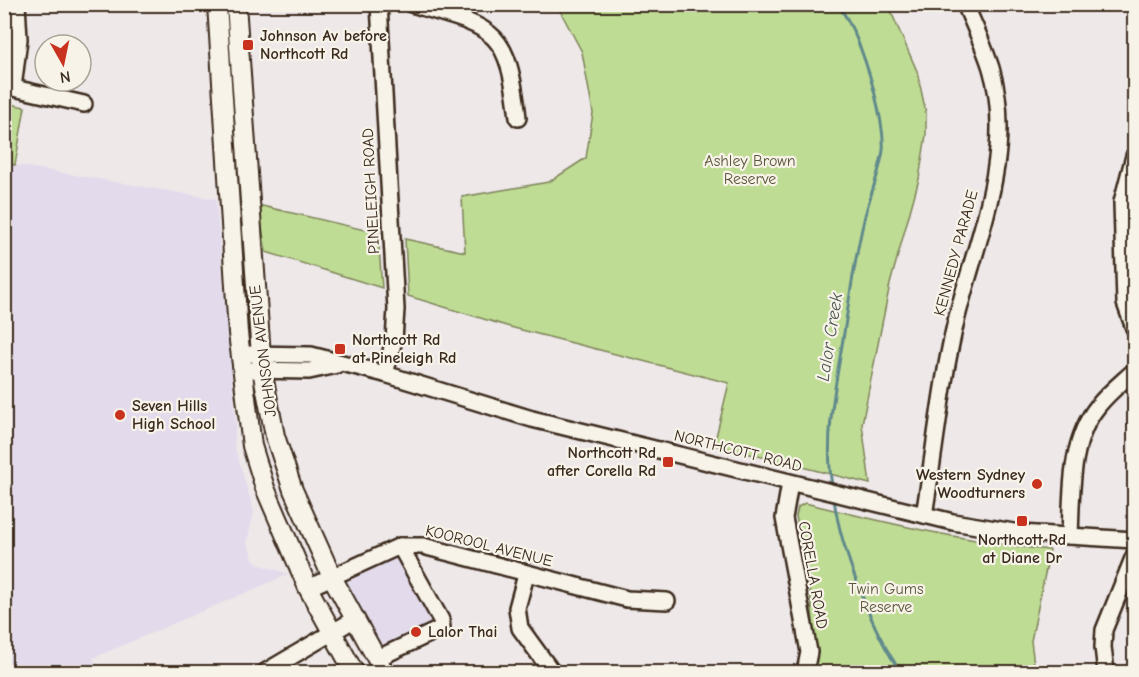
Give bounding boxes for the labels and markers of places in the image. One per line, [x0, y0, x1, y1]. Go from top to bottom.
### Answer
place label: Johnson Av before Northcott Rd [260, 27, 387, 63]
marker: Johnson Av before Northcott Rd [241, 38, 255, 52]
place label: Northcott Rd at Pineleigh Rd [352, 331, 456, 367]
marker: Northcott Rd at Pineleigh Rd [333, 342, 347, 356]
place label: Seven Hills High School [132, 397, 215, 433]
marker: Seven Hills High School [113, 408, 127, 422]
place label: Northcott Rd after Corella Rd [547, 444, 656, 480]
marker: Northcott Rd after Corella Rd [661, 455, 675, 469]
place label: Western Sydney Woodturners [916, 466, 1026, 502]
marker: Western Sydney Woodturners [1030, 477, 1044, 491]
marker: Northcott Rd at Diane Dr [1015, 514, 1029, 528]
place label: Northcott Rd at Diane Dr [978, 531, 1066, 567]
place label: Lalor Thai [428, 623, 497, 641]
marker: Lalor Thai [409, 625, 423, 639]

